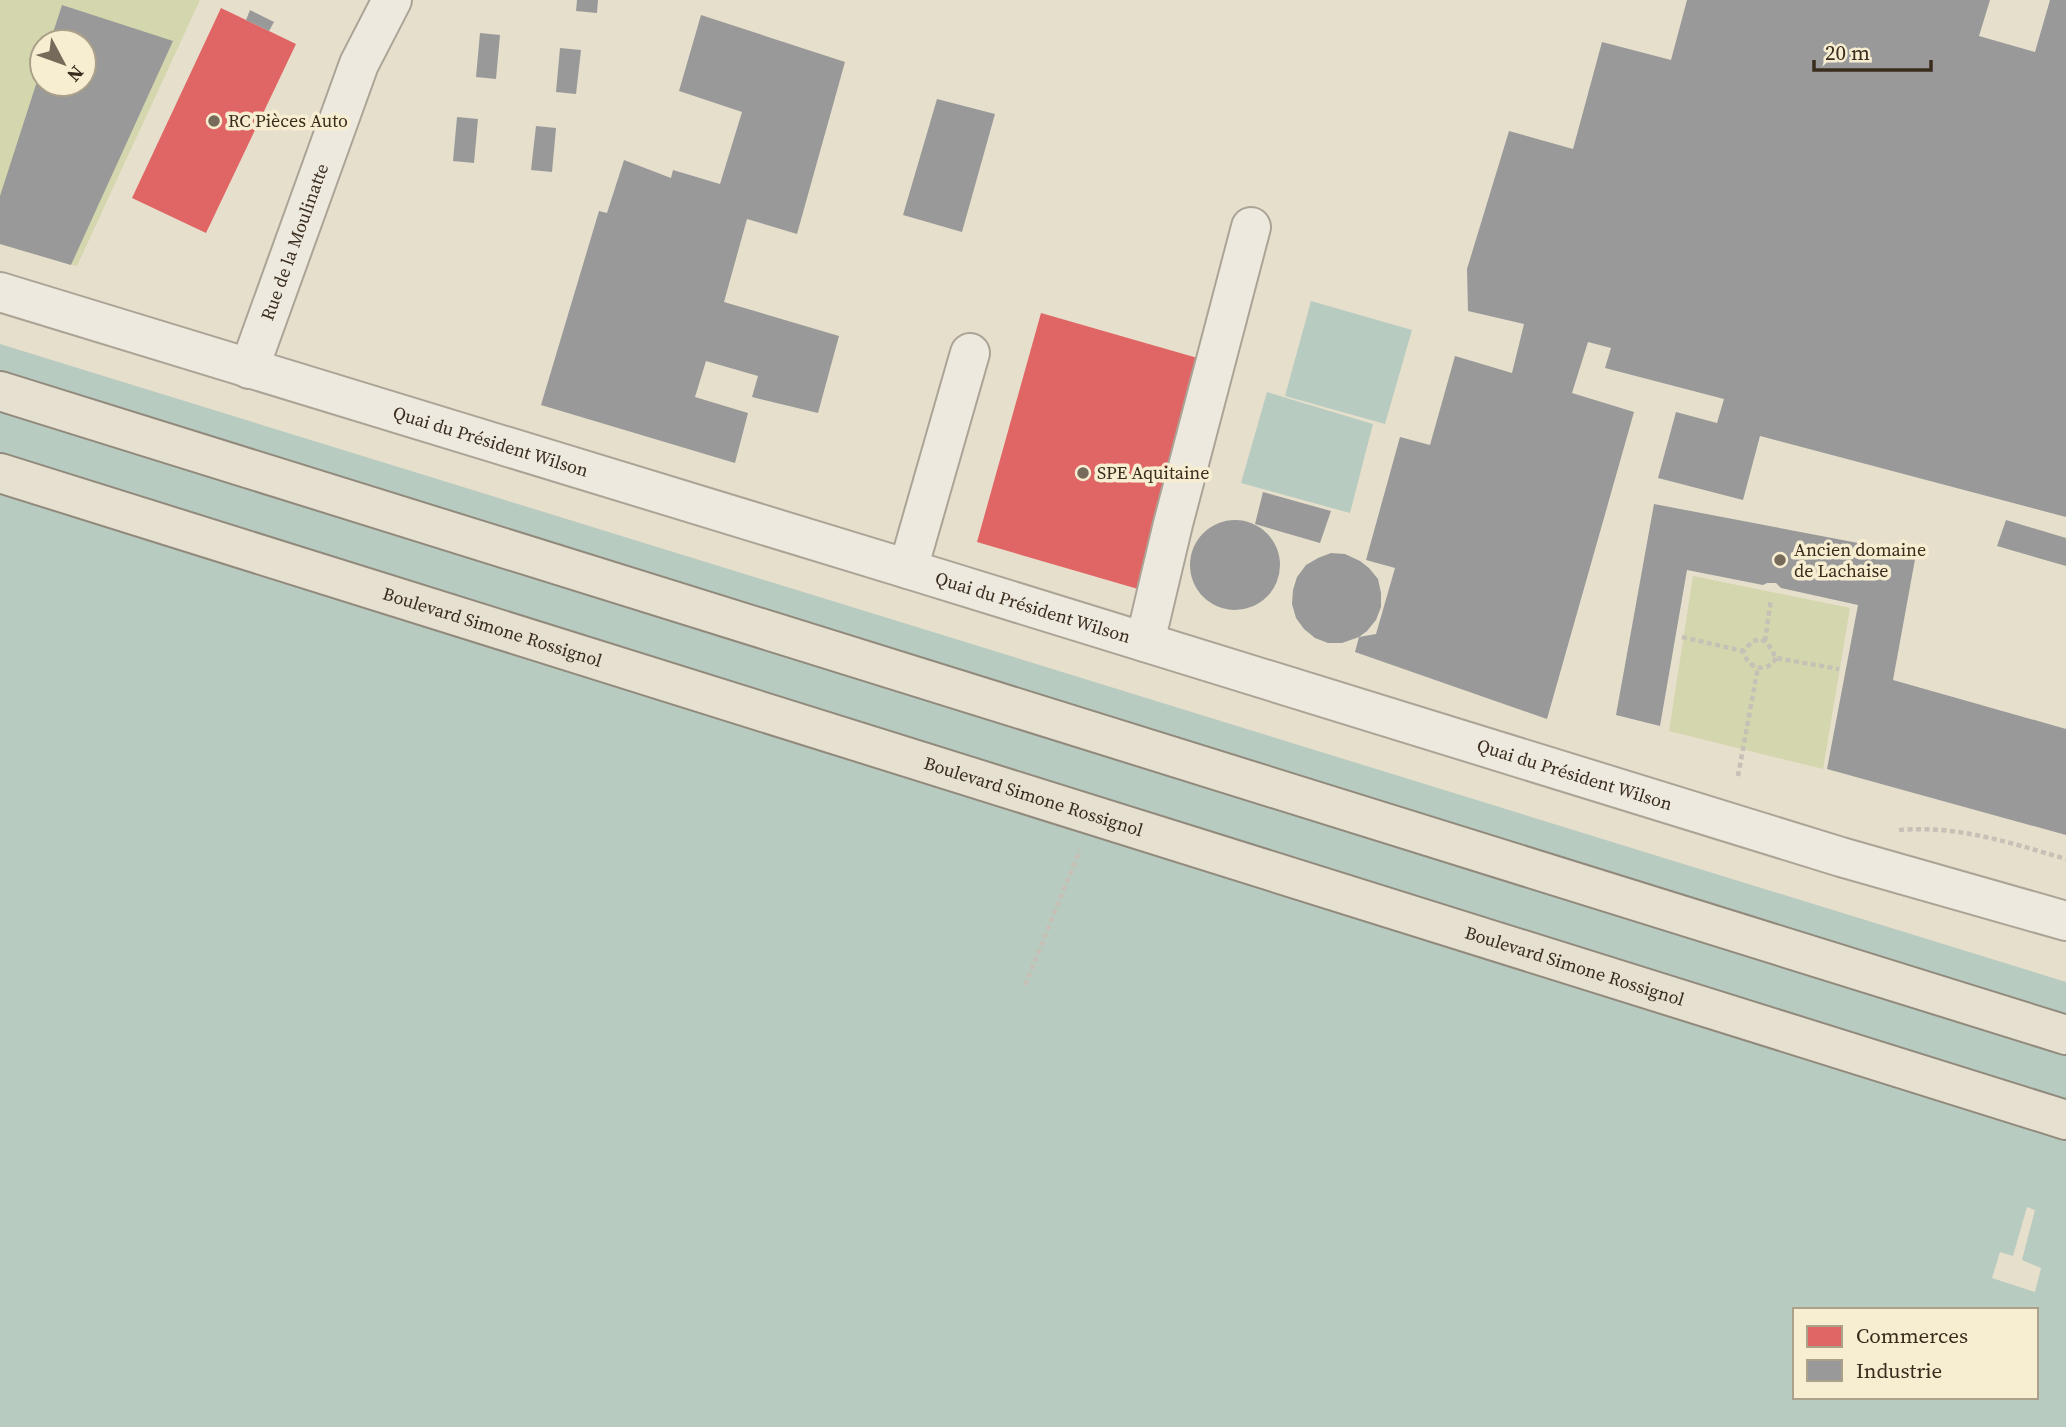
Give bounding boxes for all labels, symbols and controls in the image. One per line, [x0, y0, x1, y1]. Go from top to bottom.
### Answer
north arrow [28, 28, 98, 98]
scale bar [1814, 28, 1931, 72]
text: 20 m [1825, 38, 1870, 67]
text: N [61, 60, 90, 88]
place label: RC Pièces Auto [228, 108, 348, 133]
marker: RC Pièces Auto [206, 113, 222, 129]
street label: Rue de la Moulinatte [255, 160, 334, 324]
street label: Quai du Président Wilson [390, 400, 592, 483]
place label: SPE Aquitaine [1097, 460, 1209, 485]
marker: SPE Aquitaine [1075, 465, 1091, 481]
place label: Ancien domaine de Lachaise [1794, 537, 1926, 583]
marker: Ancien domaine de Lachaise [1772, 552, 1788, 568]
street label: Quai du Président Wilson [932, 565, 1134, 649]
street label: Boulevard Simone Rossignol [380, 581, 605, 673]
street label: Quai du Président Wilson [1474, 732, 1676, 816]
street label: Boulevard Simone Rossignol [921, 750, 1146, 842]
street label: Boulevard Simone Rossignol [1462, 920, 1687, 1012]
legend [1793, 1308, 2038, 1399]
text: Commerces [1856, 1321, 1968, 1350]
text: Industrie [1856, 1356, 1942, 1385]

